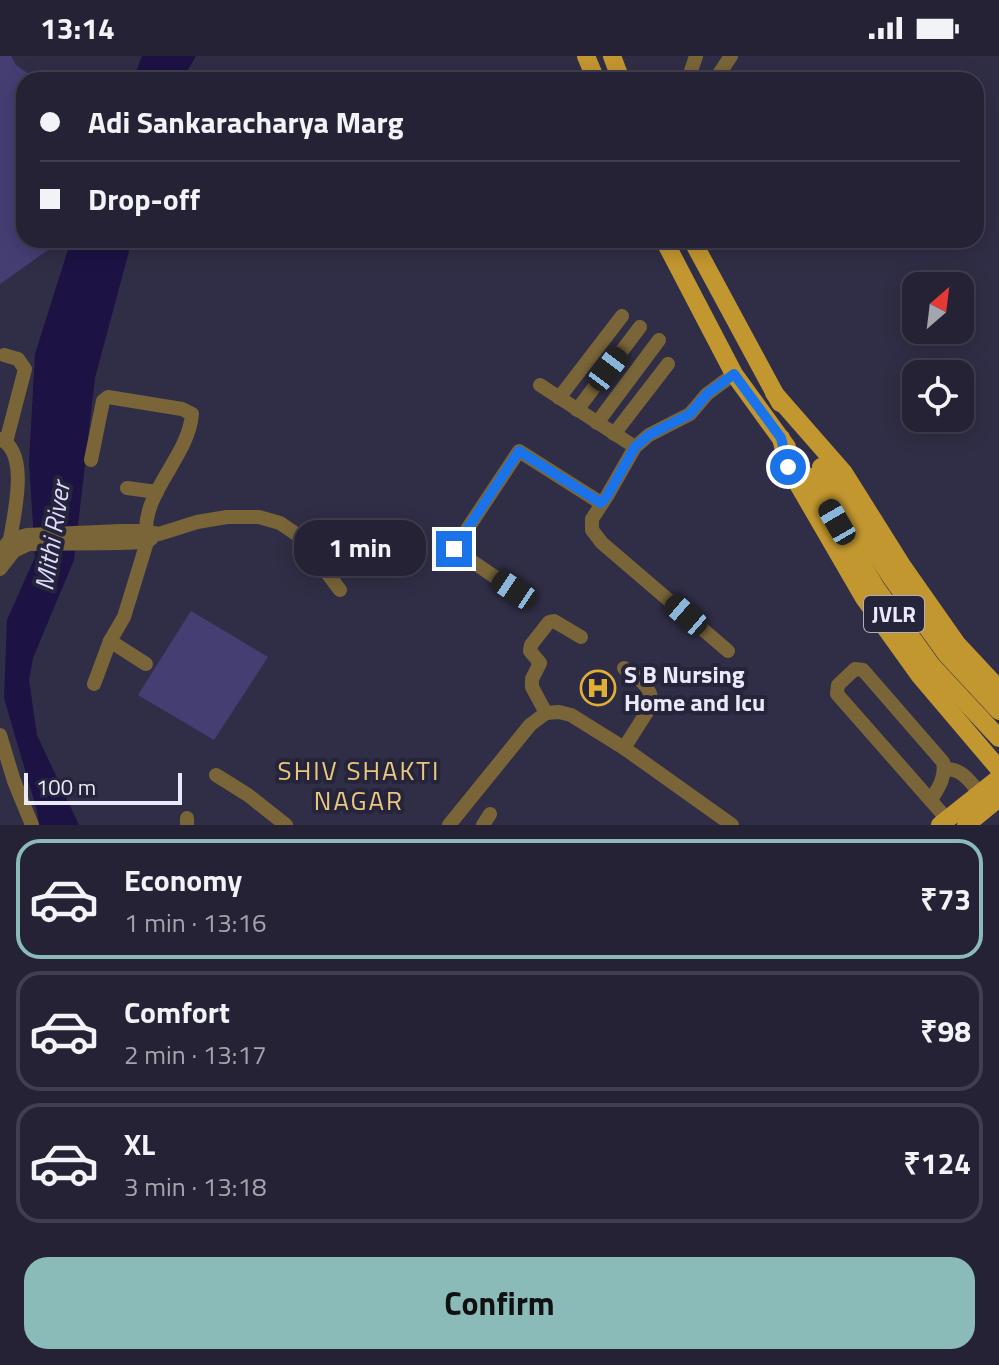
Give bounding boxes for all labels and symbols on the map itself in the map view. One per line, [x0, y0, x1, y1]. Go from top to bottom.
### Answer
north arrow [902, 272, 974, 344]
car [584, 343, 632, 395]
route start [770, 449, 806, 485]
water label: Mithi River [24, 476, 80, 593]
car [815, 495, 859, 549]
callout: 1 min [294, 521, 426, 577]
route end [436, 531, 472, 567]
car [487, 567, 541, 613]
car [660, 590, 712, 640]
road number: JVLR [864, 596, 924, 632]
place label: S B Nursing Home and Icu [624, 656, 765, 720]
hospital icon: S B Nursing Home and Icu [579, 669, 617, 707]
district label: SHIV SHAKTI NAGAR [278, 751, 440, 820]
scale bar [24, 769, 182, 805]

